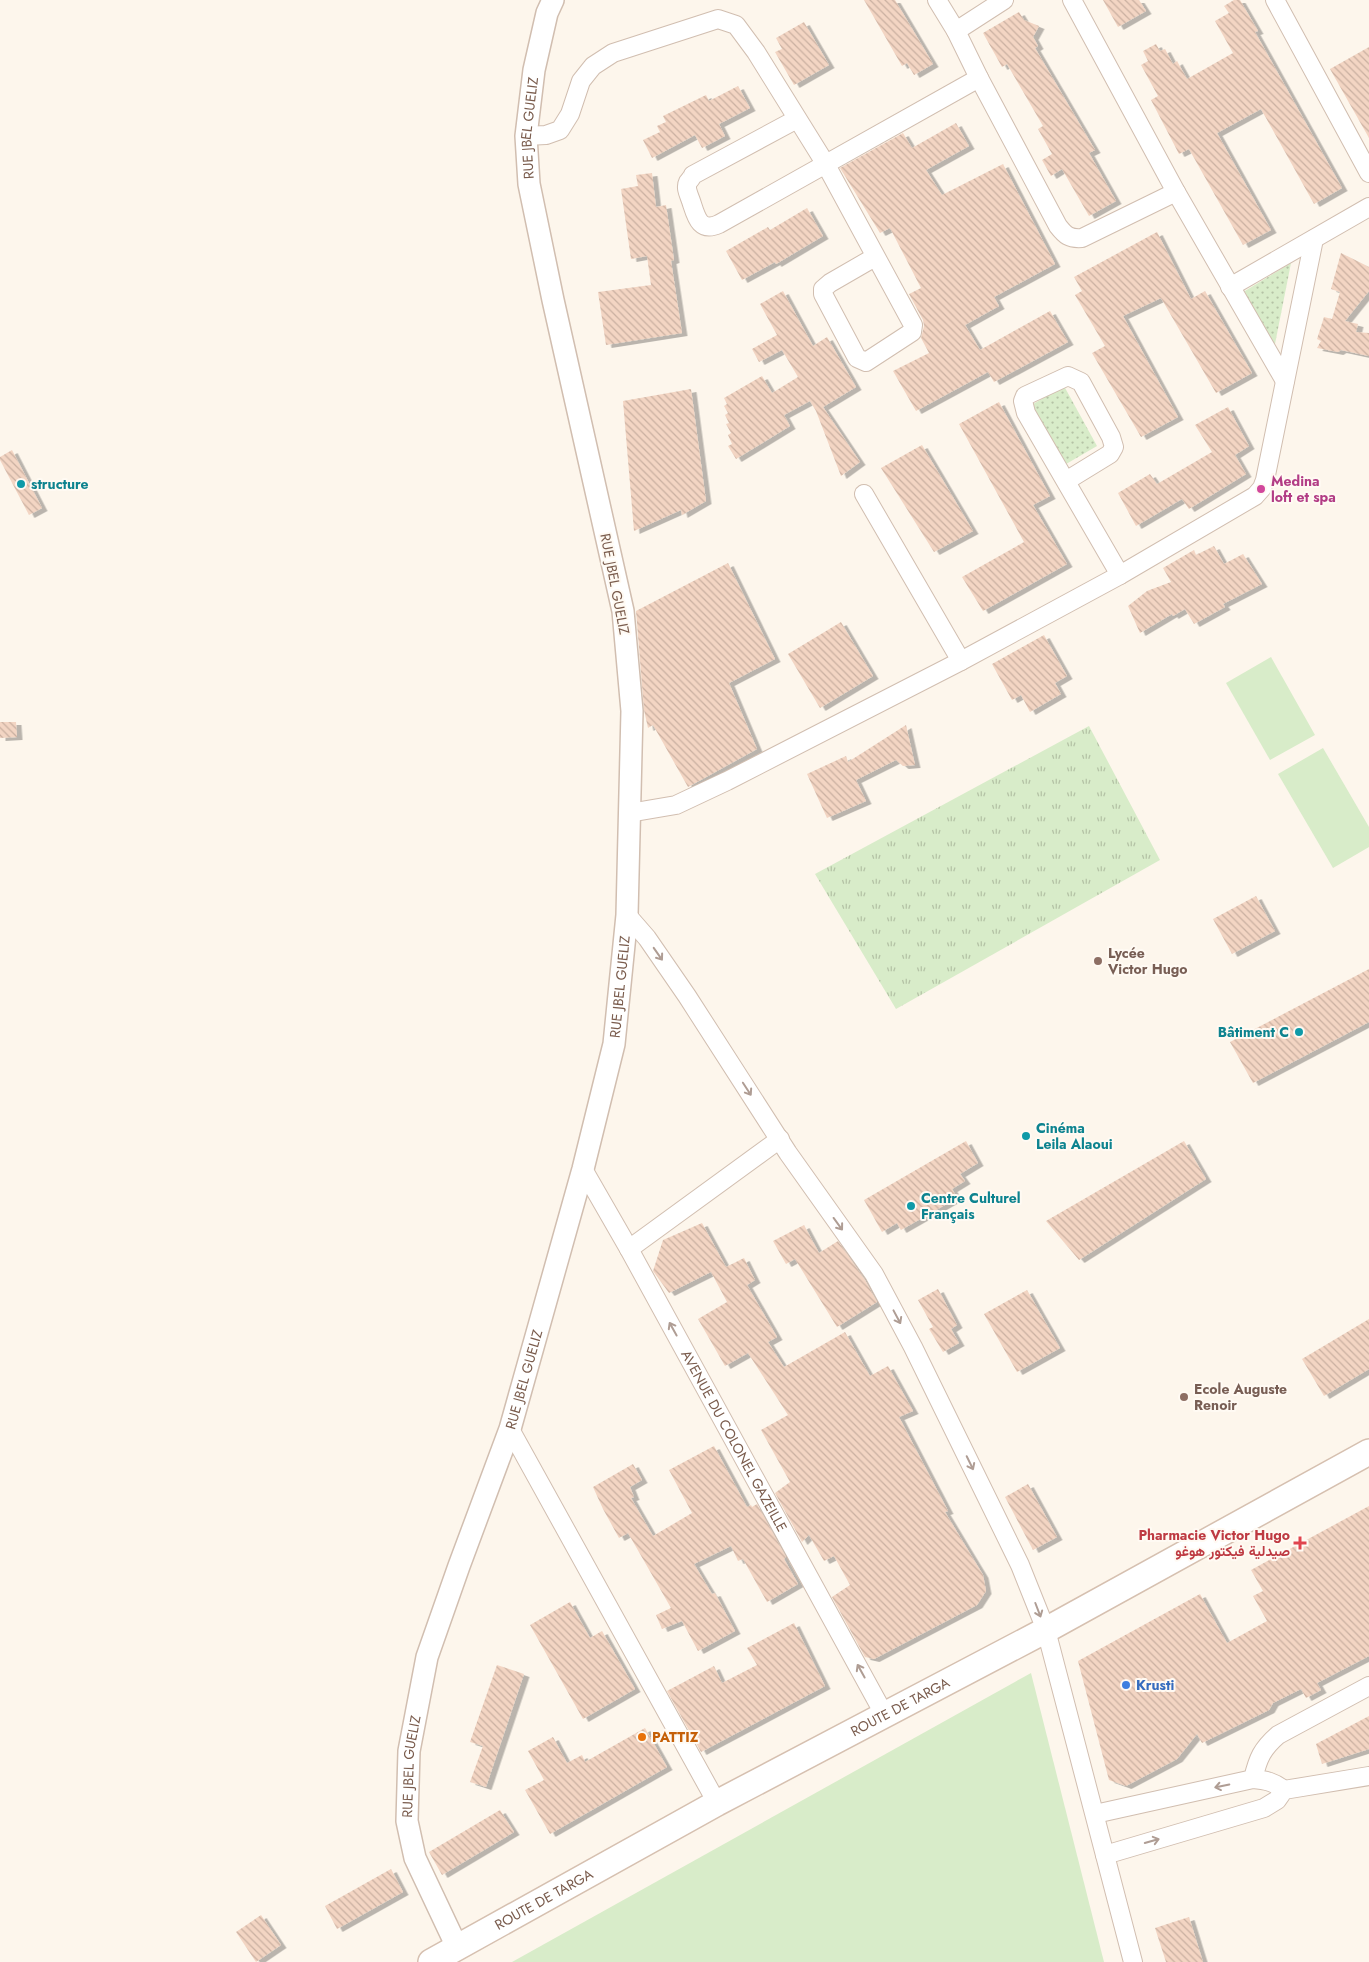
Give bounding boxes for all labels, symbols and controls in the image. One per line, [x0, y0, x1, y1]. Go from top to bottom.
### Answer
street label: RUE JBEL GUELIZ [516, 75, 543, 180]
place label: Medina loft et spa [1271, 471, 1336, 507]
place label: structure [31, 474, 89, 494]
marker: structure [15, 478, 27, 490]
marker: Medina loft et spa [1255, 483, 1267, 495]
street label: RUE JBEL GUELIZ [595, 532, 635, 637]
street label: RUE JBEL GUELIZ [605, 934, 635, 1039]
place label: Lycée Victor Hugo [1107, 943, 1188, 979]
one-way arrow [653, 946, 663, 960]
marker: Lycée Victor Hugo [1092, 955, 1104, 967]
place label: Bâtiment C [1218, 1022, 1289, 1042]
marker: Bâtiment C [1293, 1026, 1305, 1038]
one-way arrow [742, 1082, 753, 1096]
place label: Cinéma Leila Alaoui [1036, 1118, 1113, 1154]
marker: Cinéma Leila Alaoui [1020, 1130, 1032, 1142]
place label: Centre Culturel Français [921, 1188, 1021, 1224]
marker: Centre Culturel Français [905, 1200, 917, 1212]
one-way arrow [833, 1217, 843, 1231]
one-way arrow [892, 1310, 902, 1325]
one-way arrow [668, 1322, 678, 1337]
street label: RUE JBEL GUELIZ [500, 1327, 547, 1432]
street label: AVENUE DU COLONEL GAZEILLE [676, 1346, 792, 1535]
place label: Ecole Auguste Renoir [1194, 1379, 1287, 1415]
marker: Ecole Auguste Renoir [1178, 1391, 1190, 1403]
one-way arrow [965, 1455, 975, 1470]
place label: Pharmacie Victor Hugo صيدلية فيكتور هوغو [1138, 1525, 1290, 1561]
marker: Pharmacie Victor Hugo صيدلية فيكتور هوغو [1294, 1537, 1306, 1549]
one-way arrow [1034, 1602, 1043, 1617]
one-way arrow [856, 1664, 865, 1679]
street label: ROUTE DE TARGA [847, 1672, 954, 1741]
place label: Krusti [1136, 1675, 1174, 1695]
marker: Krusti [1120, 1679, 1132, 1691]
street label: RUE JBEL GUELIZ [397, 1713, 426, 1818]
place label: PATTIZ [652, 1727, 699, 1747]
marker: PATTIZ [636, 1731, 648, 1743]
one-way arrow [1214, 1782, 1230, 1791]
one-way arrow [1144, 1836, 1160, 1846]
street label: ROUTE DE TARGA [491, 1864, 597, 1935]

